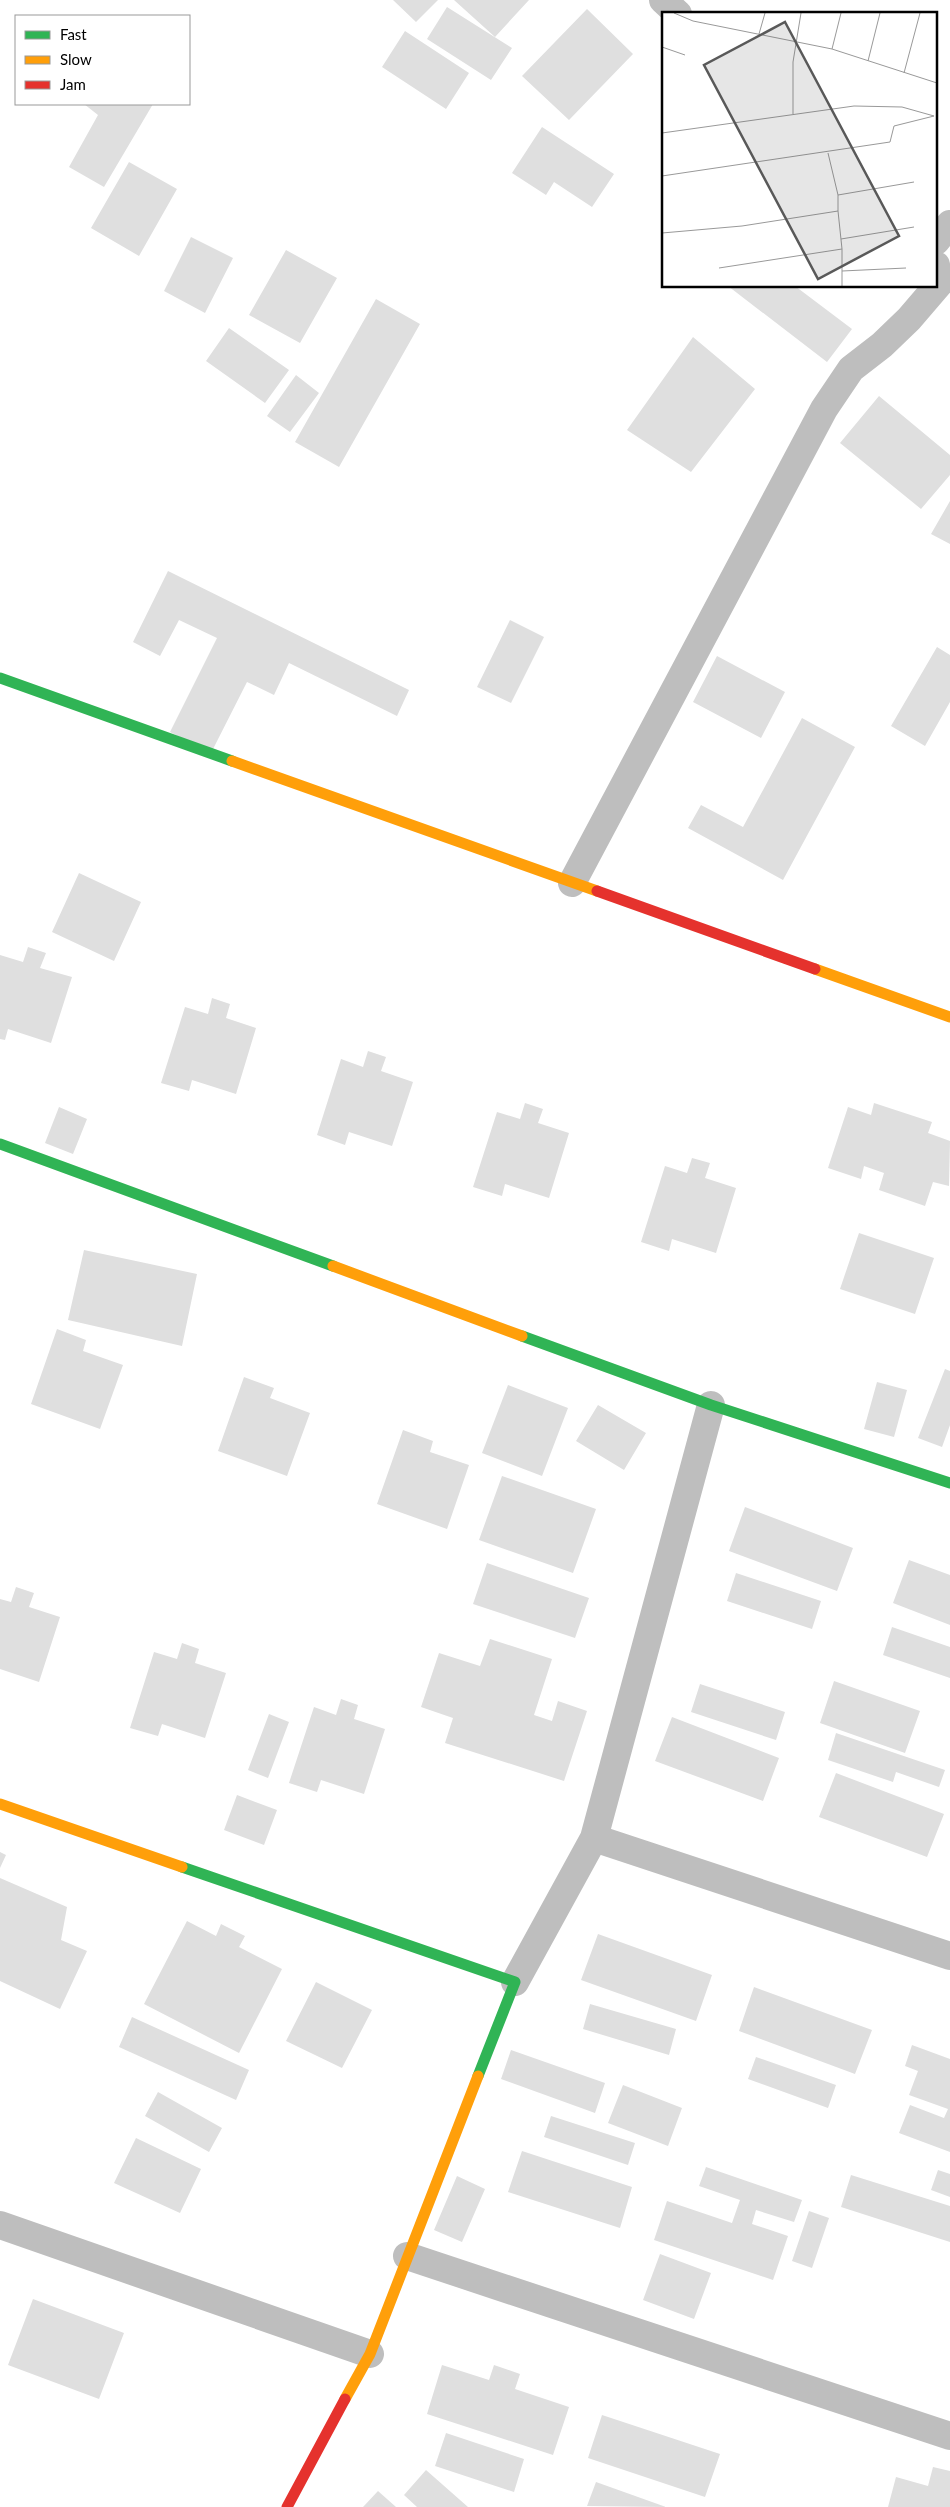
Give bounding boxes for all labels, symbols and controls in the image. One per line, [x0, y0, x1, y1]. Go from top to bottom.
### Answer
inset map [662, 12, 938, 288]
legend [15, 15, 190, 105]
text: Fast [60, 25, 87, 43]
text: Slow [60, 50, 92, 68]
text: Jam [60, 75, 86, 93]

